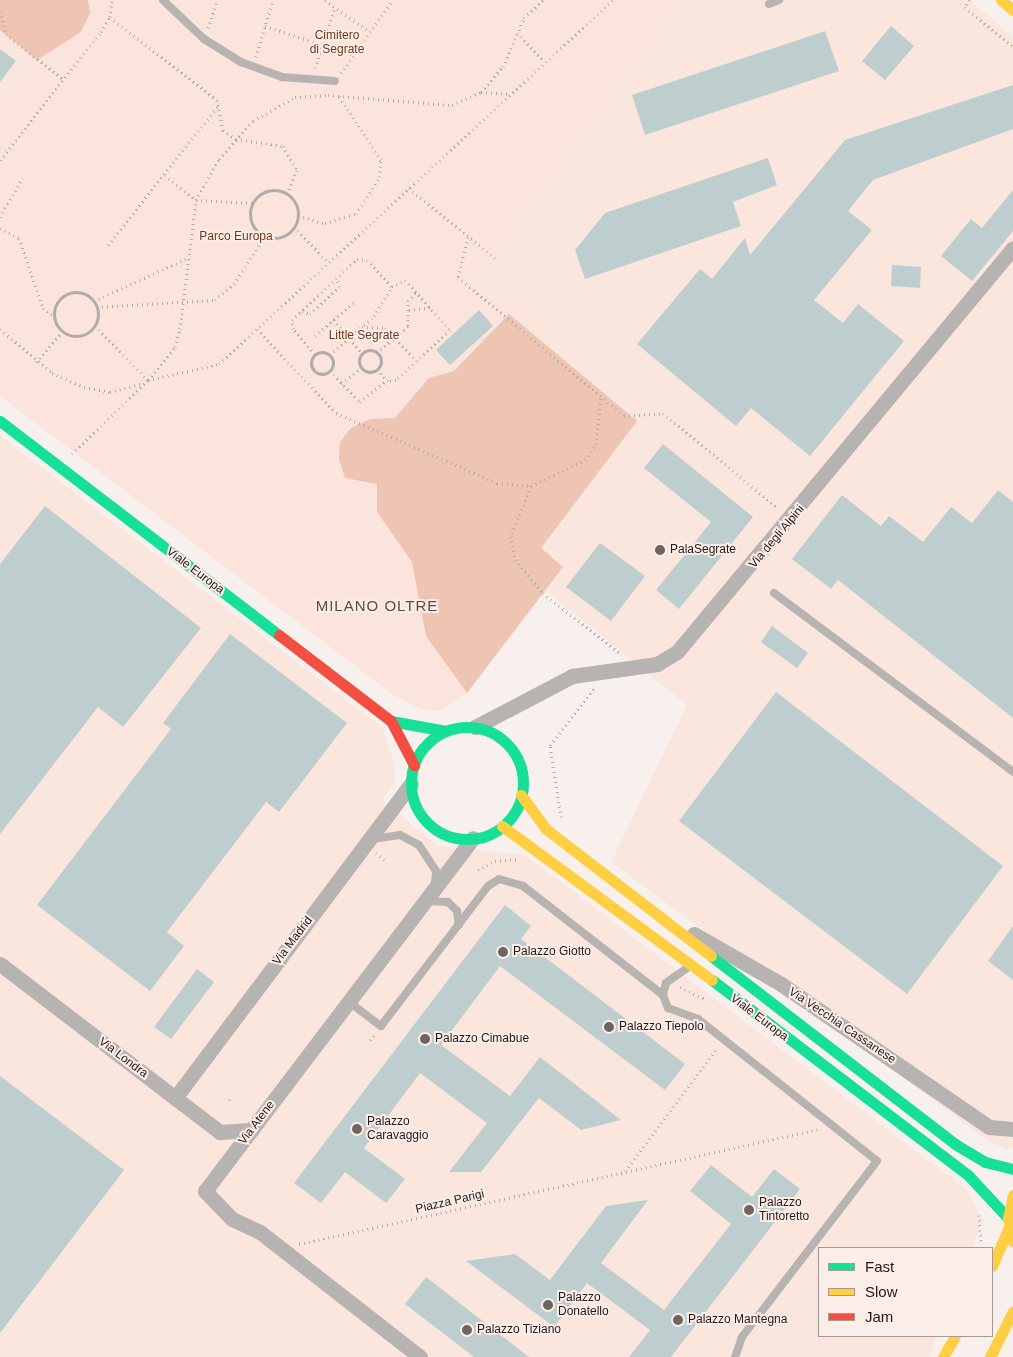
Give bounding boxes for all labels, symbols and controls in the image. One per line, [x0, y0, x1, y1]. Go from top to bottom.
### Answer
park label: Cimitero di Segrate [310, 29, 364, 57]
park label: Parco Europa [199, 230, 273, 244]
park label: Little Segrate [329, 329, 399, 343]
street label: Via degli Alpini [746, 502, 808, 572]
place label: PalaSegrate [670, 543, 736, 557]
marker: PalaSegrate [654, 544, 666, 556]
street label: Viale Europa [163, 545, 227, 597]
district label: MILANO OLTRE [314, 597, 440, 615]
street label: Via Madrid [270, 914, 316, 968]
place label: Palazzo Giotto [513, 945, 591, 959]
marker: Palazzo Giotto [497, 946, 509, 958]
street label: Via Vecchia Cassanese [786, 985, 898, 1067]
street label: Viale Europa [727, 992, 791, 1044]
place label: Palazzo Tiepolo [619, 1020, 704, 1034]
marker: Palazzo Tiepolo [603, 1021, 615, 1033]
place label: Palazzo Cimabue [435, 1032, 529, 1046]
marker: Palazzo Cimabue [419, 1033, 431, 1045]
street label: Via Londra [96, 1035, 150, 1081]
street label: Via Atene [236, 1098, 278, 1148]
place label: Palazzo Caravaggio [367, 1115, 428, 1143]
marker: Palazzo Caravaggio [351, 1123, 363, 1135]
street label: Piazza Parigi [414, 1187, 486, 1217]
place label: Palazzo Tintoretto [759, 1196, 809, 1224]
marker: Palazzo Tintoretto [743, 1204, 755, 1216]
legend [818, 1247, 993, 1337]
text: Fast [865, 1258, 894, 1275]
text: Slow [865, 1283, 898, 1300]
place label: Palazzo Donatello [558, 1291, 609, 1319]
marker: Palazzo Donatello [542, 1299, 554, 1311]
text: Jam [865, 1308, 893, 1325]
place label: Palazzo Mantegna [688, 1313, 787, 1327]
marker: Palazzo Mantegna [672, 1314, 684, 1326]
place label: Palazzo Tiziano [477, 1323, 561, 1337]
marker: Palazzo Tiziano [461, 1324, 473, 1336]

